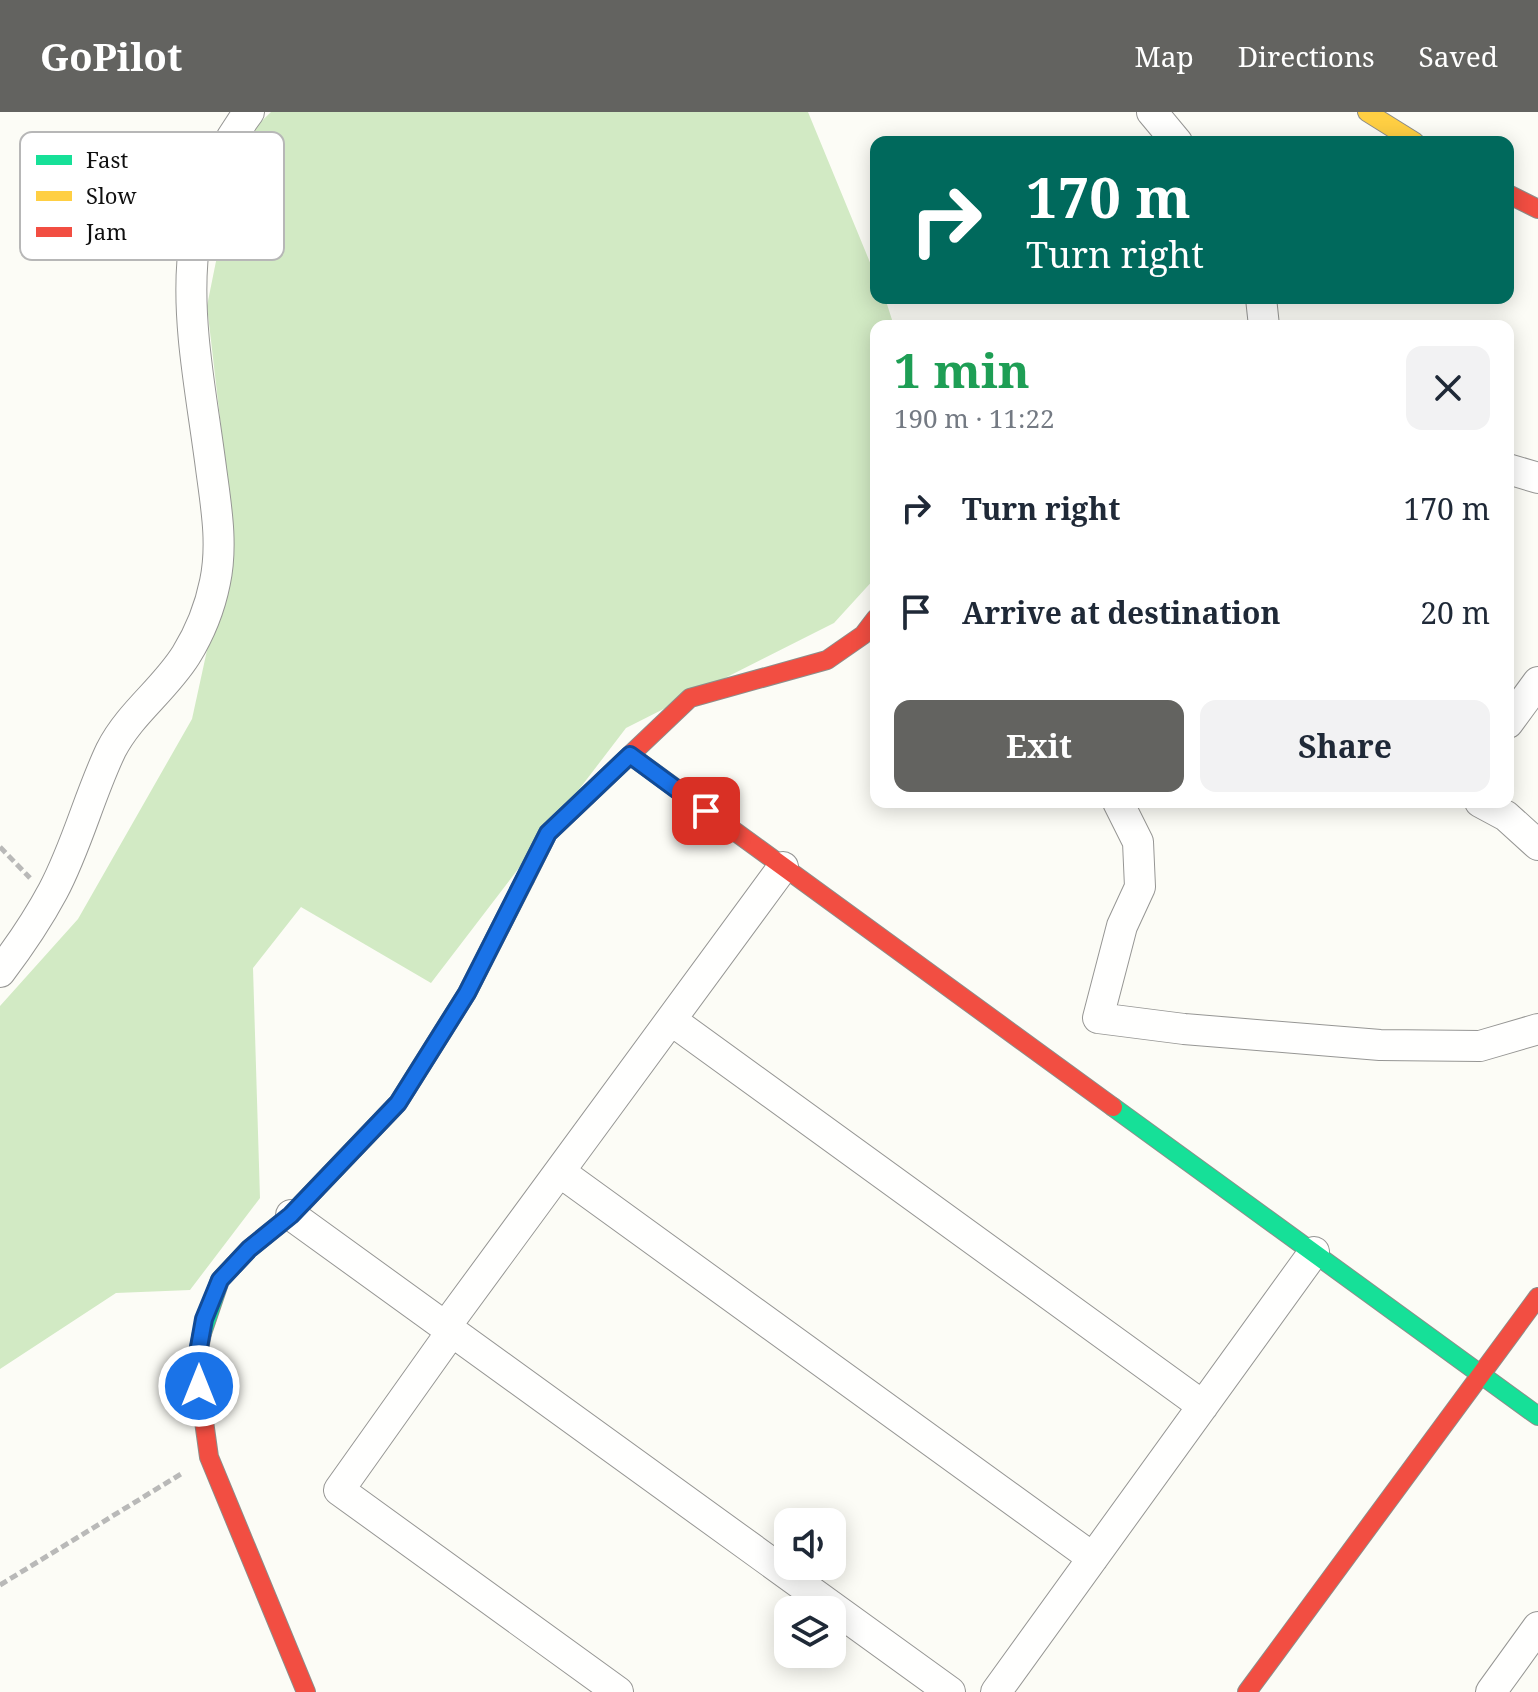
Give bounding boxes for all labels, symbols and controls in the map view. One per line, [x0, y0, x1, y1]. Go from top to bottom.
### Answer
text: GoPilot [40, 30, 182, 82]
text: Map [1134, 37, 1194, 75]
text: Directions [1238, 37, 1375, 75]
text: Saved [1419, 37, 1498, 75]
legend [20, 132, 284, 260]
text: Fast [86, 144, 128, 174]
text: 170 m [1026, 158, 1191, 234]
icon: right [894, 168, 998, 272]
text: Slow [86, 180, 136, 210]
text: Jam [85, 216, 127, 246]
text: Turn right [1026, 230, 1204, 279]
text: 1 min [894, 337, 1030, 402]
button: close [1406, 346, 1490, 430]
text: 190 m · 11:22 [894, 400, 1055, 436]
icon: right [894, 486, 938, 530]
text: Turn right [962, 488, 1120, 529]
text: 170 m [1404, 488, 1490, 529]
icon: arrive [894, 590, 938, 634]
text: Arrive at destination [962, 592, 1281, 633]
text: 20 m [1420, 592, 1490, 633]
button: Exit [894, 700, 1184, 792]
button: Share [1200, 700, 1490, 792]
pin [672, 777, 740, 845]
icon: arrive [684, 789, 728, 833]
position arrow [157, 1344, 241, 1428]
map controls [774, 1508, 846, 1668]
button: sound [774, 1508, 846, 1580]
button: layers [774, 1596, 846, 1668]

